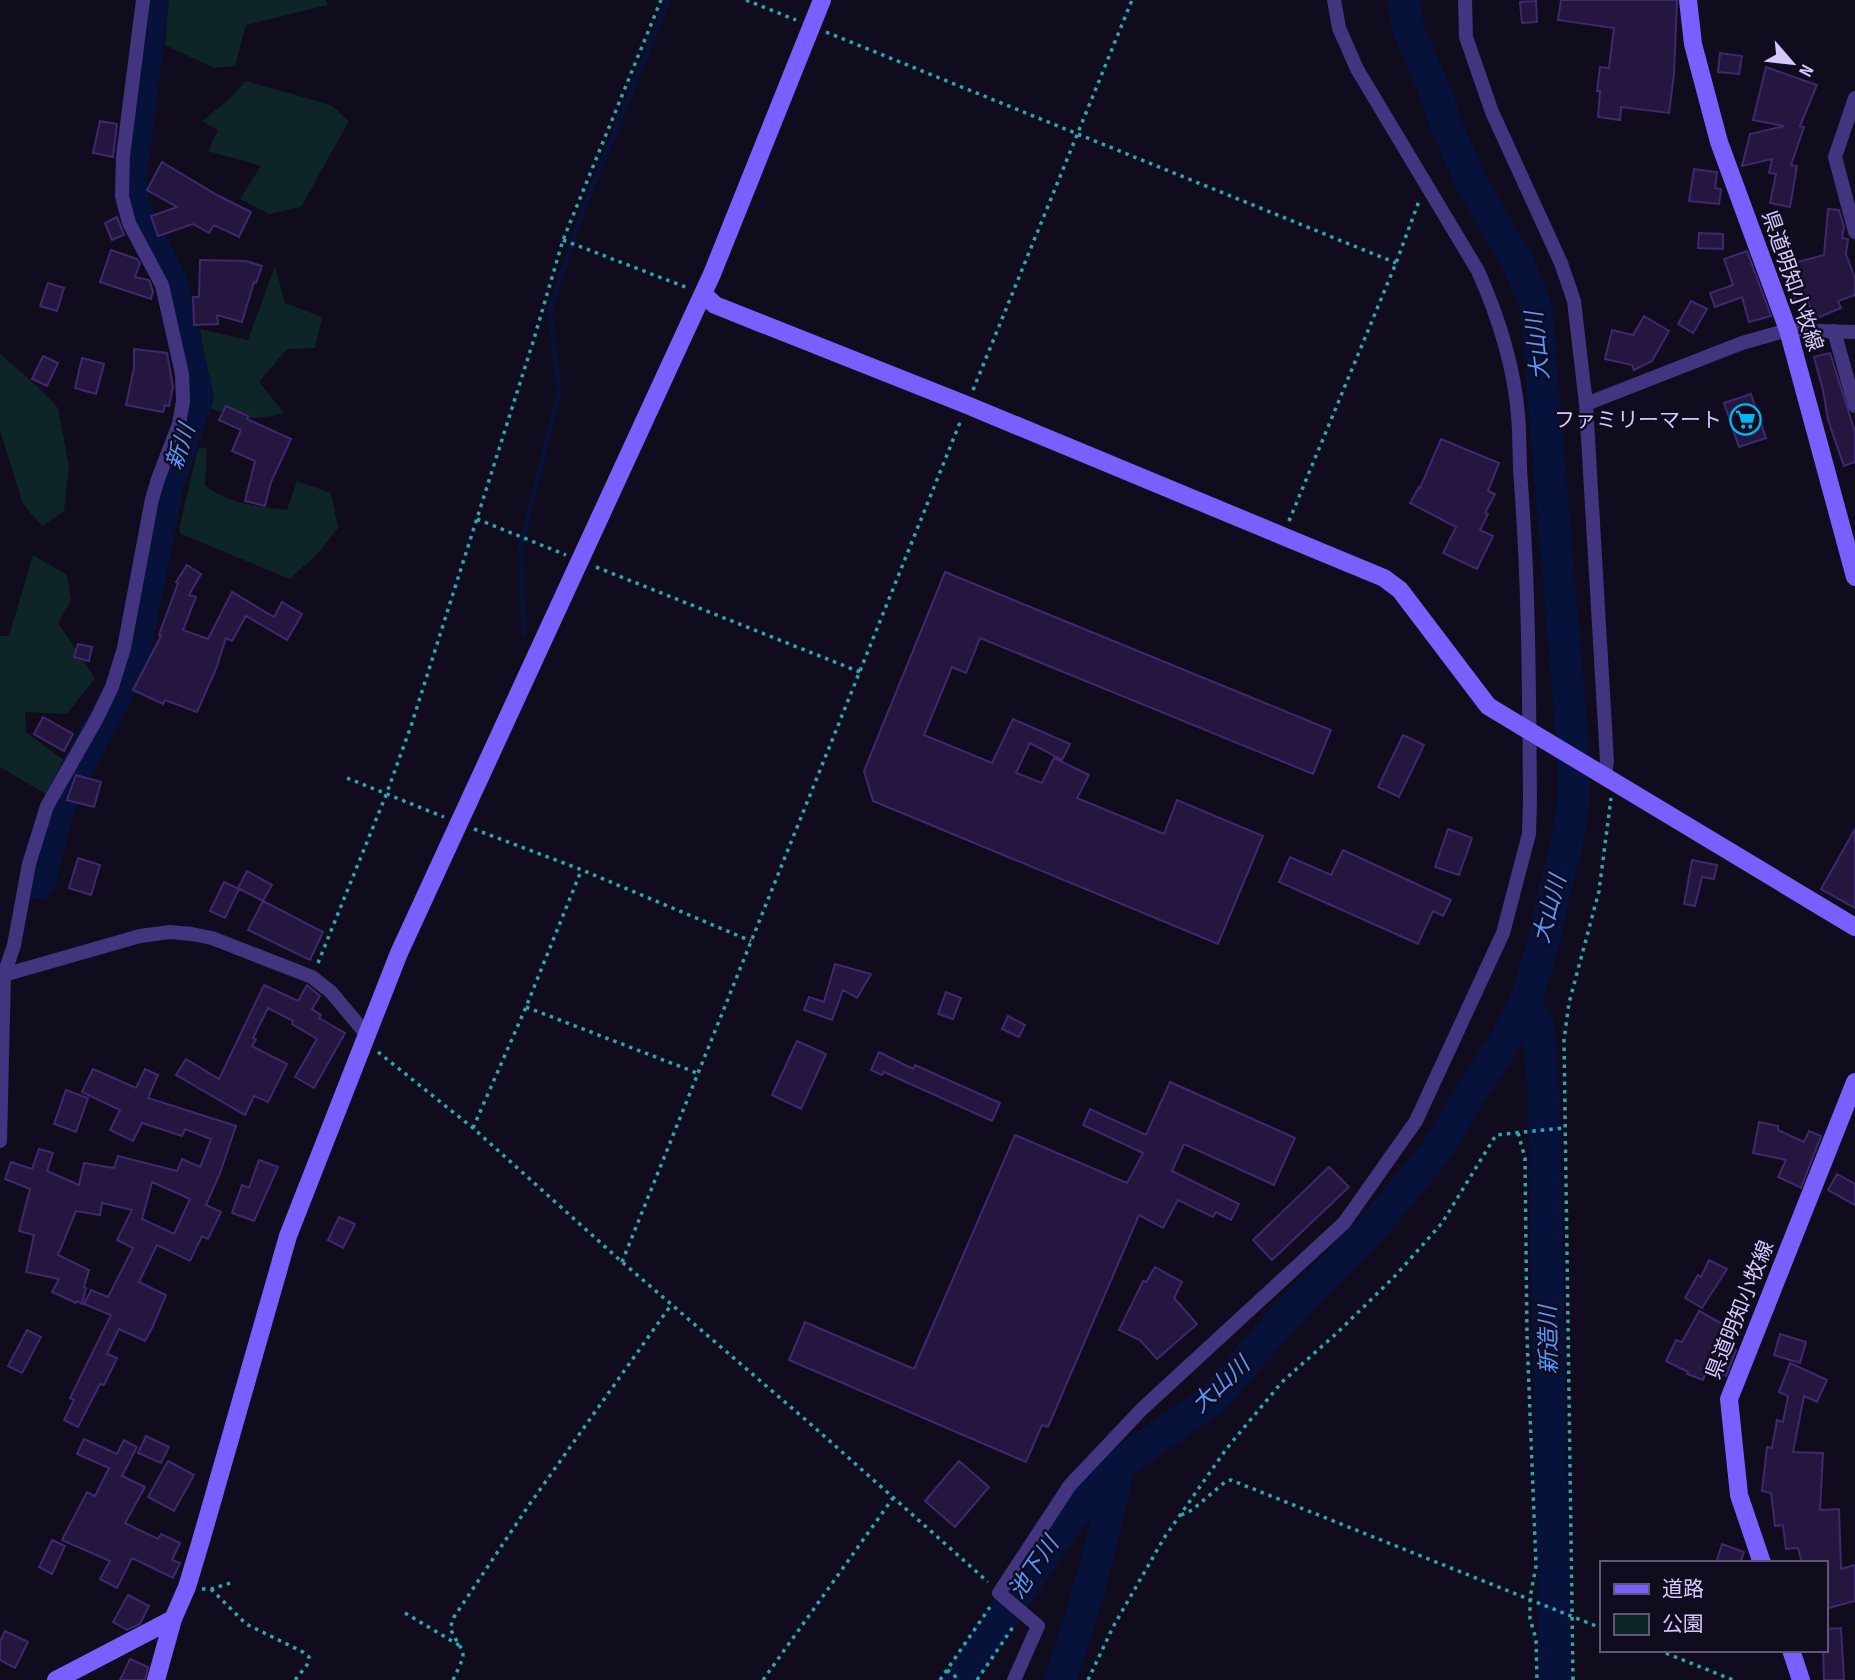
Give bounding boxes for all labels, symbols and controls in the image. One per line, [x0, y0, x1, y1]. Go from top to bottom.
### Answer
north arrow [1757, 28, 1827, 98]
text: N [1793, 60, 1818, 80]
street label: 県道明知小牧線 [1756, 207, 1828, 355]
water label: 大山川 [1520, 307, 1556, 382]
supermarket icon: ファミリーマート [1728, 403, 1762, 437]
place label: ファミリーマート [1554, 408, 1722, 433]
water label: 新川 [160, 418, 203, 473]
water label: 大山川 [1528, 869, 1573, 946]
street label: 県道明知小牧線 [1701, 1237, 1779, 1383]
water label: 新造川 [1534, 1302, 1564, 1375]
water label: 大山川 [1186, 1349, 1258, 1419]
water label: 池下川 [1003, 1529, 1067, 1604]
legend [1600, 1561, 1827, 1652]
text: 道路 [1662, 1577, 1704, 1602]
text: 公園 [1662, 1612, 1704, 1637]

